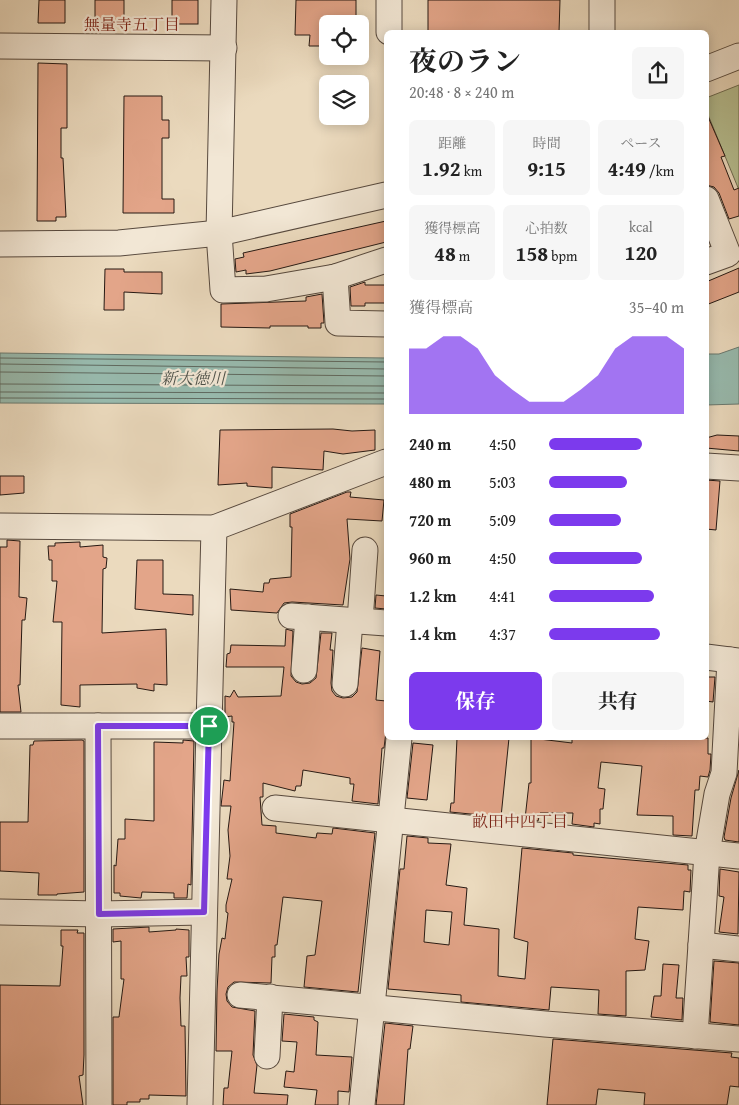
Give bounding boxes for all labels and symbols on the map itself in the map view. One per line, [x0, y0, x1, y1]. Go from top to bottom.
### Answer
district label: 無量寺五丁目 [84, 12, 180, 36]
water label: 新大徳川 [161, 366, 227, 390]
pin [188, 705, 230, 747]
district label: 畝田中四丁目 [472, 809, 568, 833]

